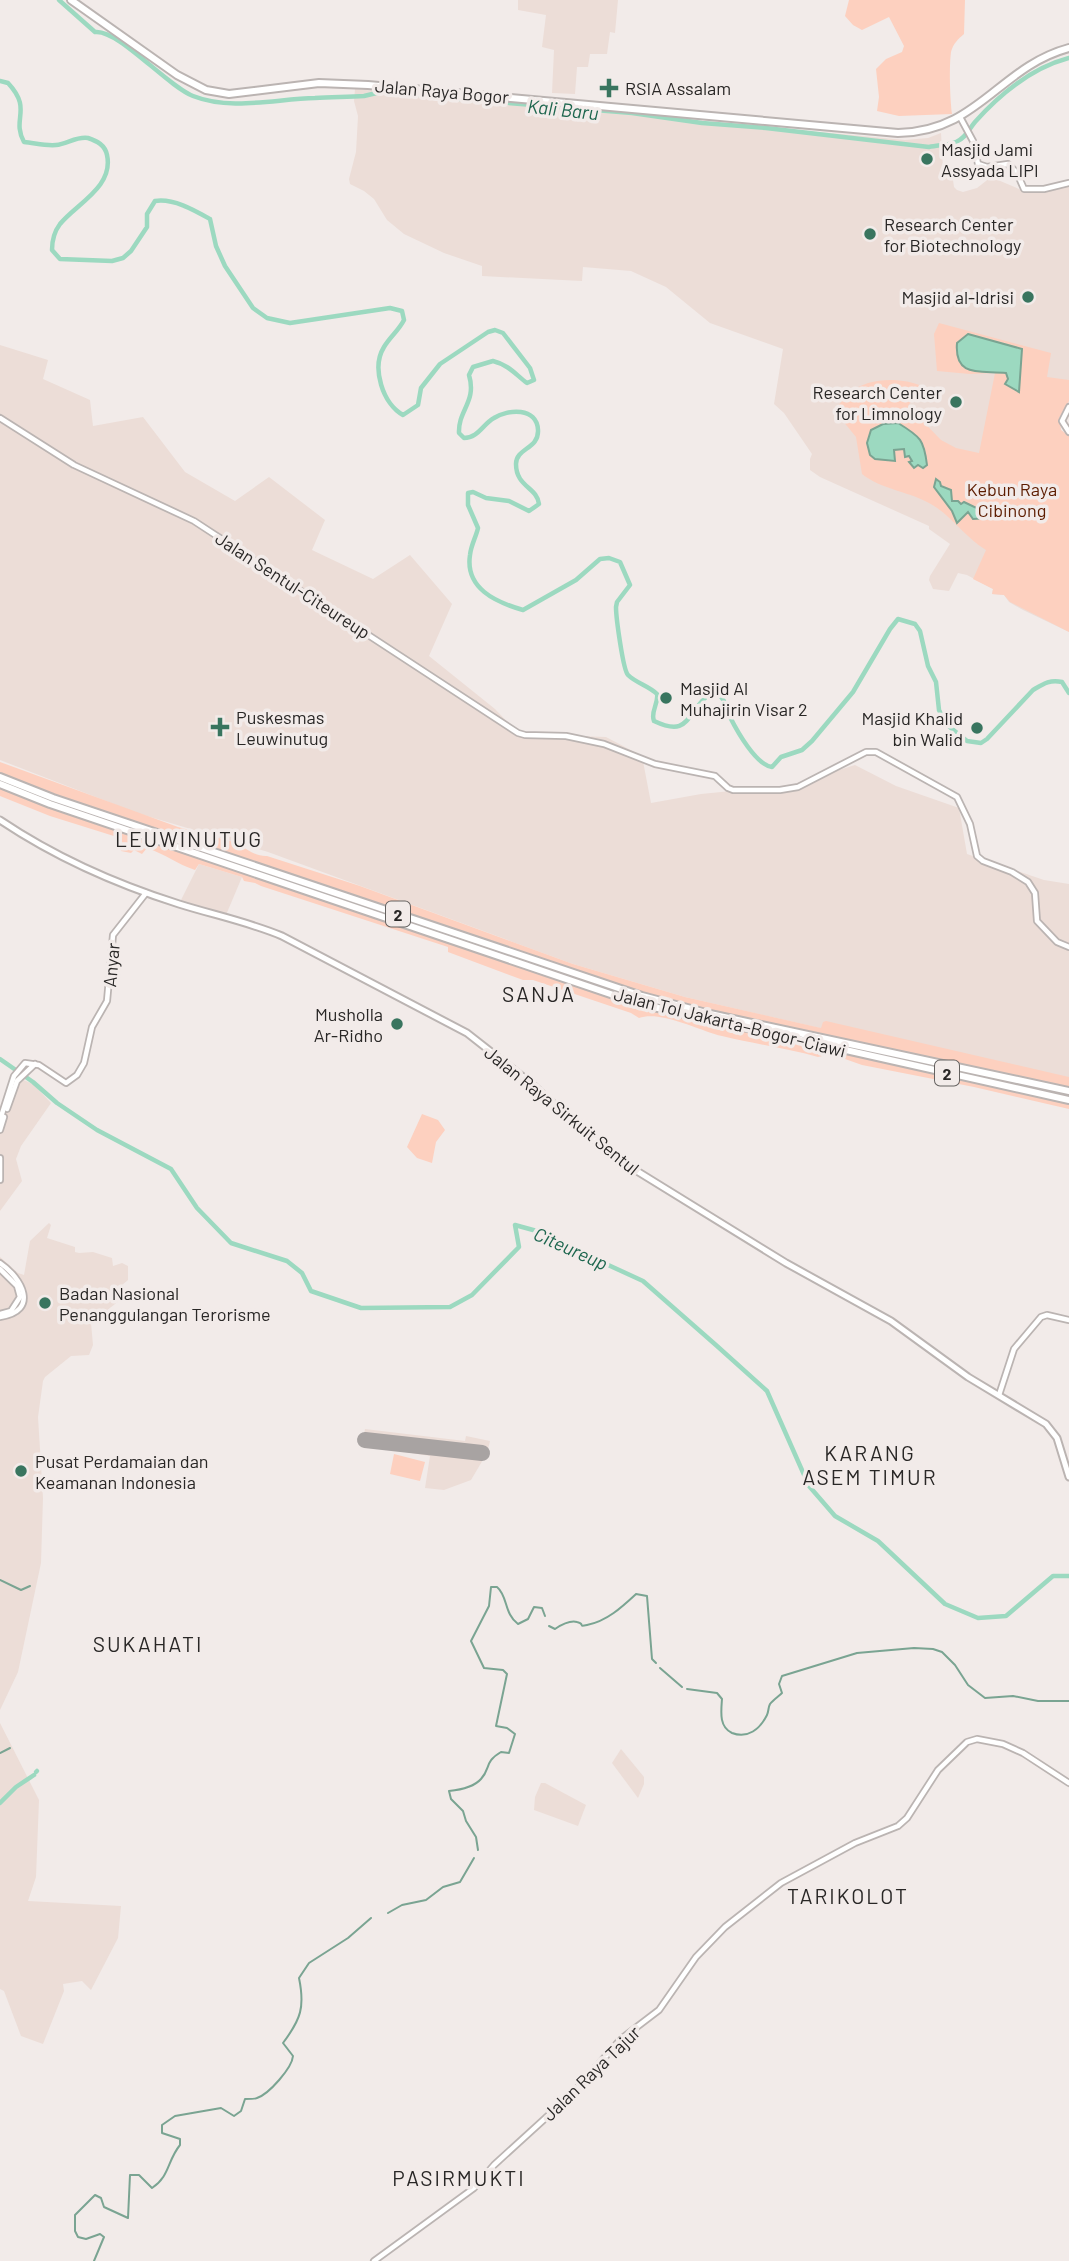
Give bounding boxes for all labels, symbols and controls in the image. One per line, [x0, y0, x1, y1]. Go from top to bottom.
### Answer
street label: Jalan Raya Bogor [374, 74, 510, 108]
place label: RSIA Assalam [625, 77, 731, 99]
marker: RSIA Assalam [599, 78, 619, 98]
water label: Kali Baru [526, 94, 600, 124]
place label: Masjid Jami Assyada LIPI [941, 138, 1039, 181]
marker: Masjid Jami Assyada LIPI [919, 151, 935, 167]
place label: Research Center for Biotechnology [884, 213, 1021, 256]
marker: Research Center for Biotechnology [862, 226, 878, 242]
place label: Masjid al-Idrisi [902, 286, 1014, 308]
marker: Masjid al-Idrisi [1020, 289, 1036, 305]
place label: Research Center for Limnology [812, 381, 942, 424]
marker: Research Center for Limnology [948, 394, 964, 410]
park label: Kebun Raya Cibinong [967, 478, 1057, 521]
street label: Jalan Sentul-Citeureup [211, 527, 375, 643]
place label: Masjid Al Muhajirin Visar 2 [680, 677, 808, 720]
marker: Masjid Al Muhajirin Visar 2 [658, 690, 674, 706]
place label: Puskesmas Leuwinutug [236, 706, 328, 749]
place label: Masjid Khalid bin Walid [861, 707, 963, 750]
marker: Puskesmas Leuwinutug [210, 717, 230, 737]
marker: Masjid Khalid bin Walid [969, 720, 985, 736]
district label: LEUWINUTUG [115, 826, 263, 851]
road number: 2 [386, 902, 410, 926]
street label: Anyar [98, 942, 124, 988]
district label: SANJA [502, 981, 576, 1006]
street label: Jalan Tol Jakarta–Bogor–Ciawi [612, 982, 848, 1062]
place label: Musholla Ar-Ridho [314, 1003, 383, 1046]
marker: Musholla Ar-Ridho [389, 1016, 405, 1032]
street label: Jalan Raya Sirkuit Sentul [480, 1041, 644, 1179]
road number: 2 [935, 1060, 959, 1086]
water label: Citeureup [530, 1222, 612, 1274]
place label: Badan Nasional Penanggulangan Terorisme [59, 1282, 271, 1325]
marker: Badan Nasional Penanggulangan Terorisme [37, 1295, 53, 1311]
district label: KARANG ASEM TIMUR [802, 1440, 938, 1489]
place label: Pusat Perdamaian dan Keamanan Indonesia [35, 1450, 209, 1493]
marker: Pusat Perdamaian dan Keamanan Indonesia [13, 1463, 29, 1479]
district label: SUKAHATI [93, 1631, 203, 1656]
district label: TARIKOLOT [787, 1883, 909, 1908]
street label: Jalan Raya Tajur [538, 2021, 645, 2125]
district label: PASIRMUKTI [392, 2165, 526, 2190]

